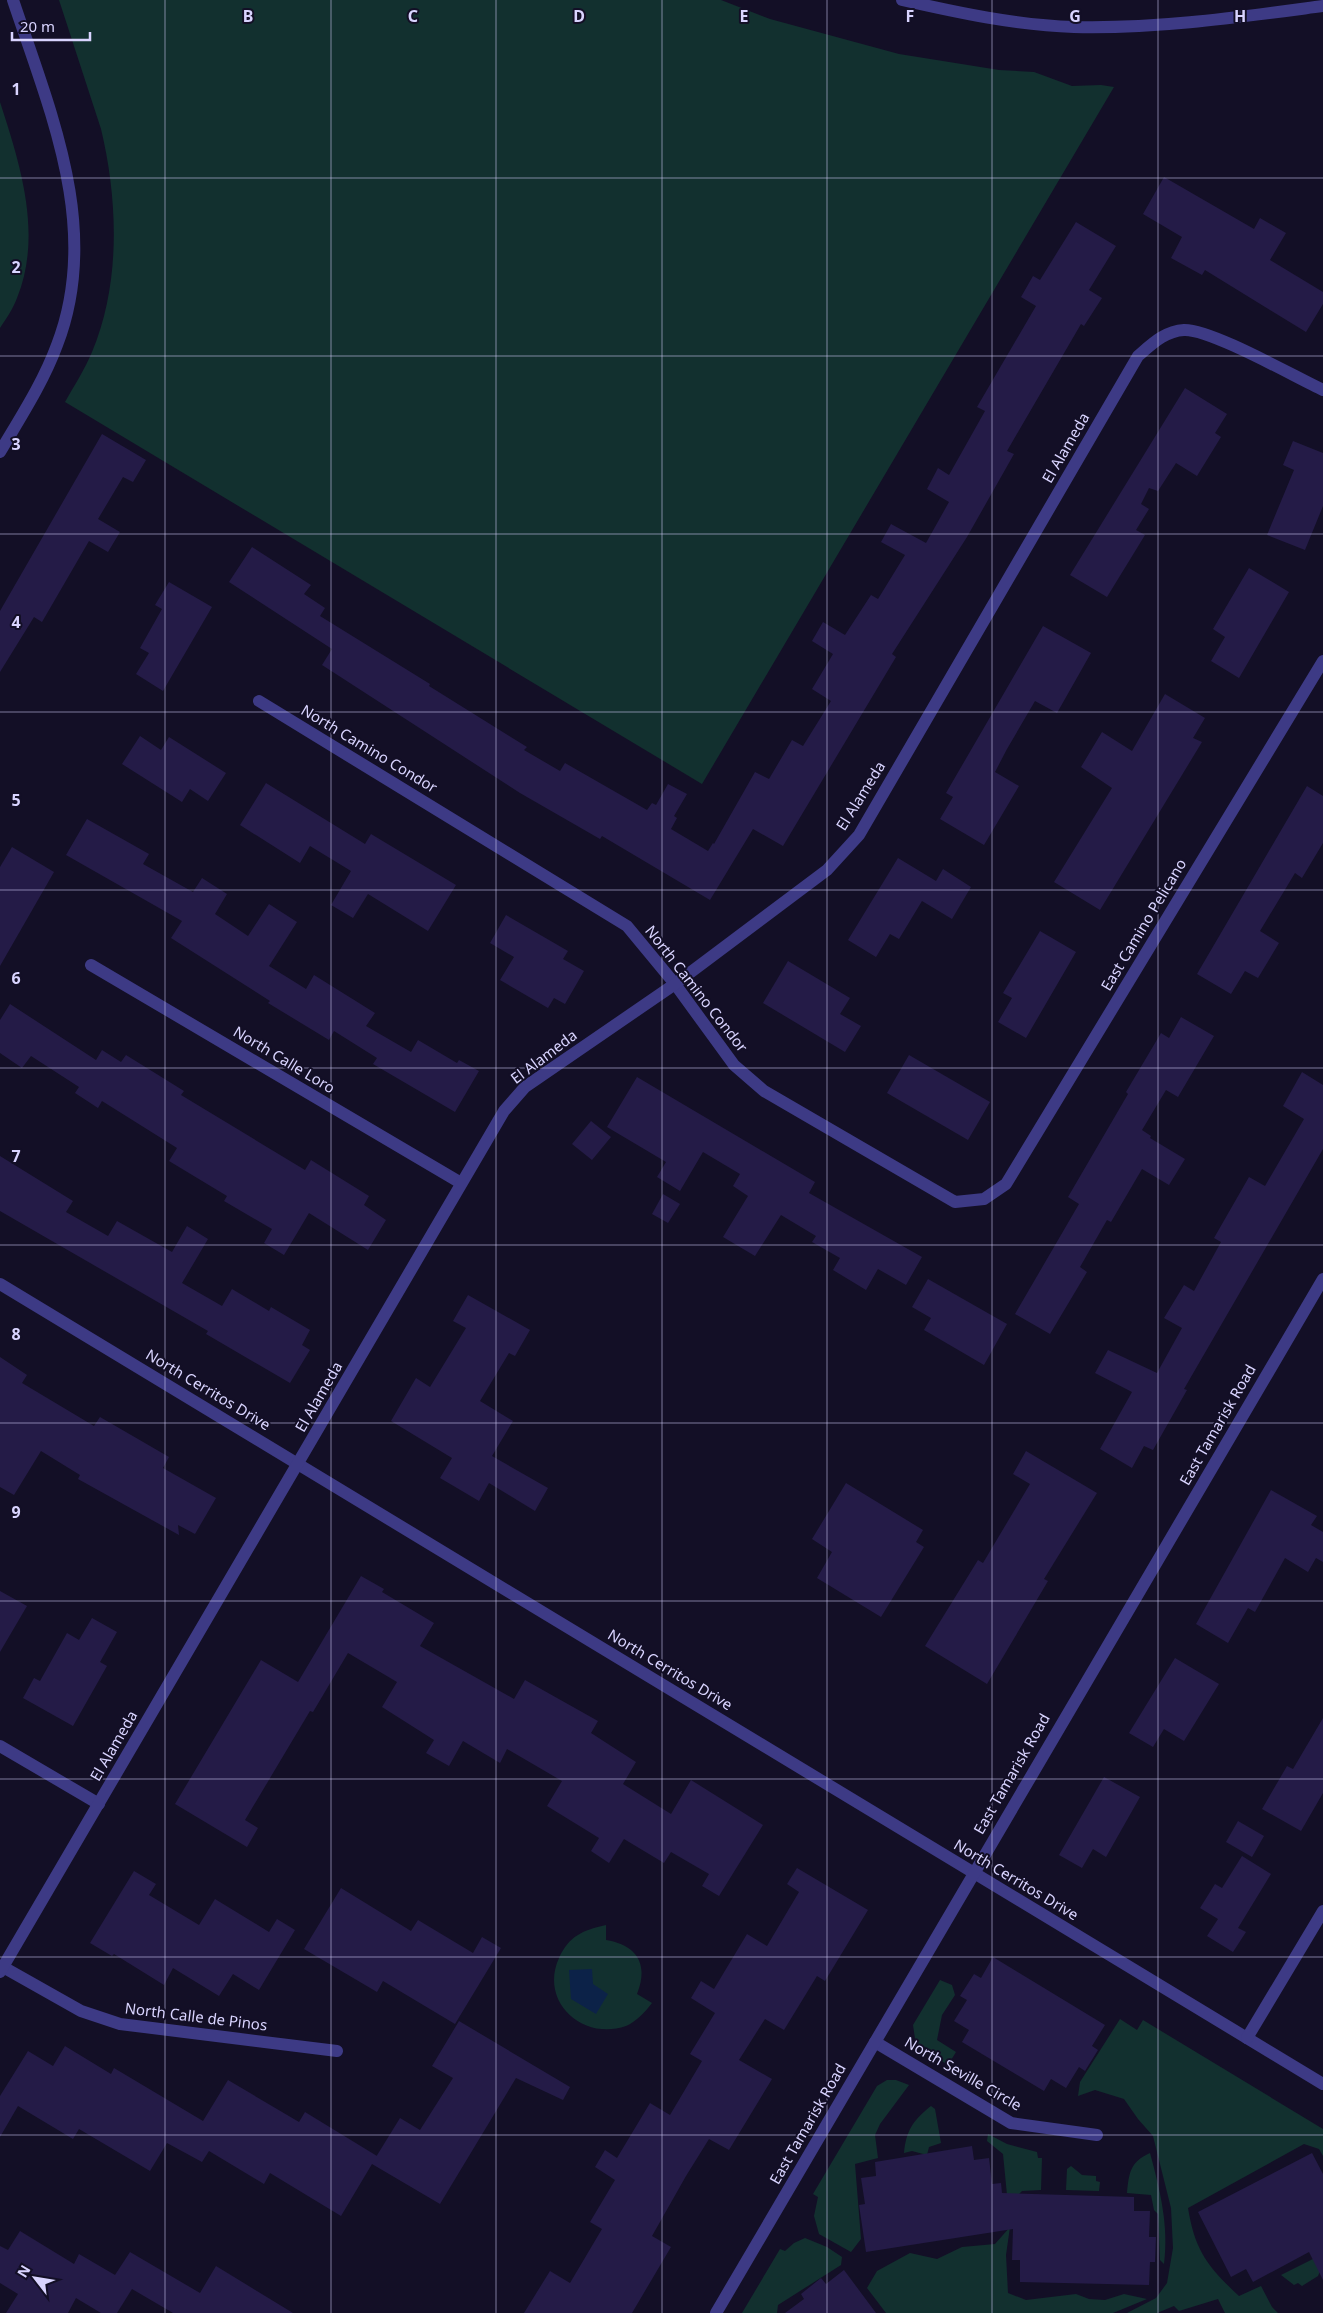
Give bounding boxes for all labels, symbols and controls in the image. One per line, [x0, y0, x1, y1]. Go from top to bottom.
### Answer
text: B [243, 5, 253, 27]
text: C [408, 5, 418, 27]
text: D [573, 5, 585, 27]
text: E [740, 5, 749, 27]
text: F [906, 5, 914, 27]
text: G [1069, 5, 1081, 27]
text: H [1234, 5, 1246, 27]
scale bar [12, 10, 90, 42]
text: 20 m [20, 16, 55, 36]
text: 1 [11, 78, 21, 100]
text: 2 [11, 256, 21, 278]
street label: El Alameda [1037, 409, 1093, 486]
text: 3 [11, 433, 21, 455]
text: 4 [11, 611, 21, 633]
street label: North Camino Condor [298, 699, 441, 797]
street label: El Alameda [831, 757, 889, 834]
text: 5 [11, 789, 21, 811]
street label: East Camino Pelicano [1096, 855, 1190, 994]
street label: North Camino Condor [641, 921, 753, 1056]
text: 6 [11, 967, 21, 989]
street label: North Calle Loro [230, 1021, 339, 1097]
street label: El Alameda [506, 1025, 581, 1088]
text: 7 [11, 1145, 21, 1167]
text: 8 [11, 1323, 21, 1345]
street label: North Cerritos Drive [142, 1344, 275, 1434]
street label: El Alameda [290, 1358, 346, 1435]
street label: East Tamarisk Road [1174, 1360, 1260, 1489]
text: 9 [11, 1501, 21, 1523]
street label: North Cerritos Drive [604, 1624, 737, 1714]
street label: El Alameda [85, 1707, 141, 1784]
street label: East Tamarisk Road [968, 1709, 1054, 1838]
street label: North Cerritos Drive [950, 1834, 1083, 1924]
street label: North Calle de Pinos [124, 1997, 268, 2035]
street label: North Seville Circle [901, 2031, 1026, 2115]
street label: East Tamarisk Road [764, 2059, 850, 2188]
north arrow [10, 2253, 60, 2303]
text: N [12, 2261, 35, 2281]

